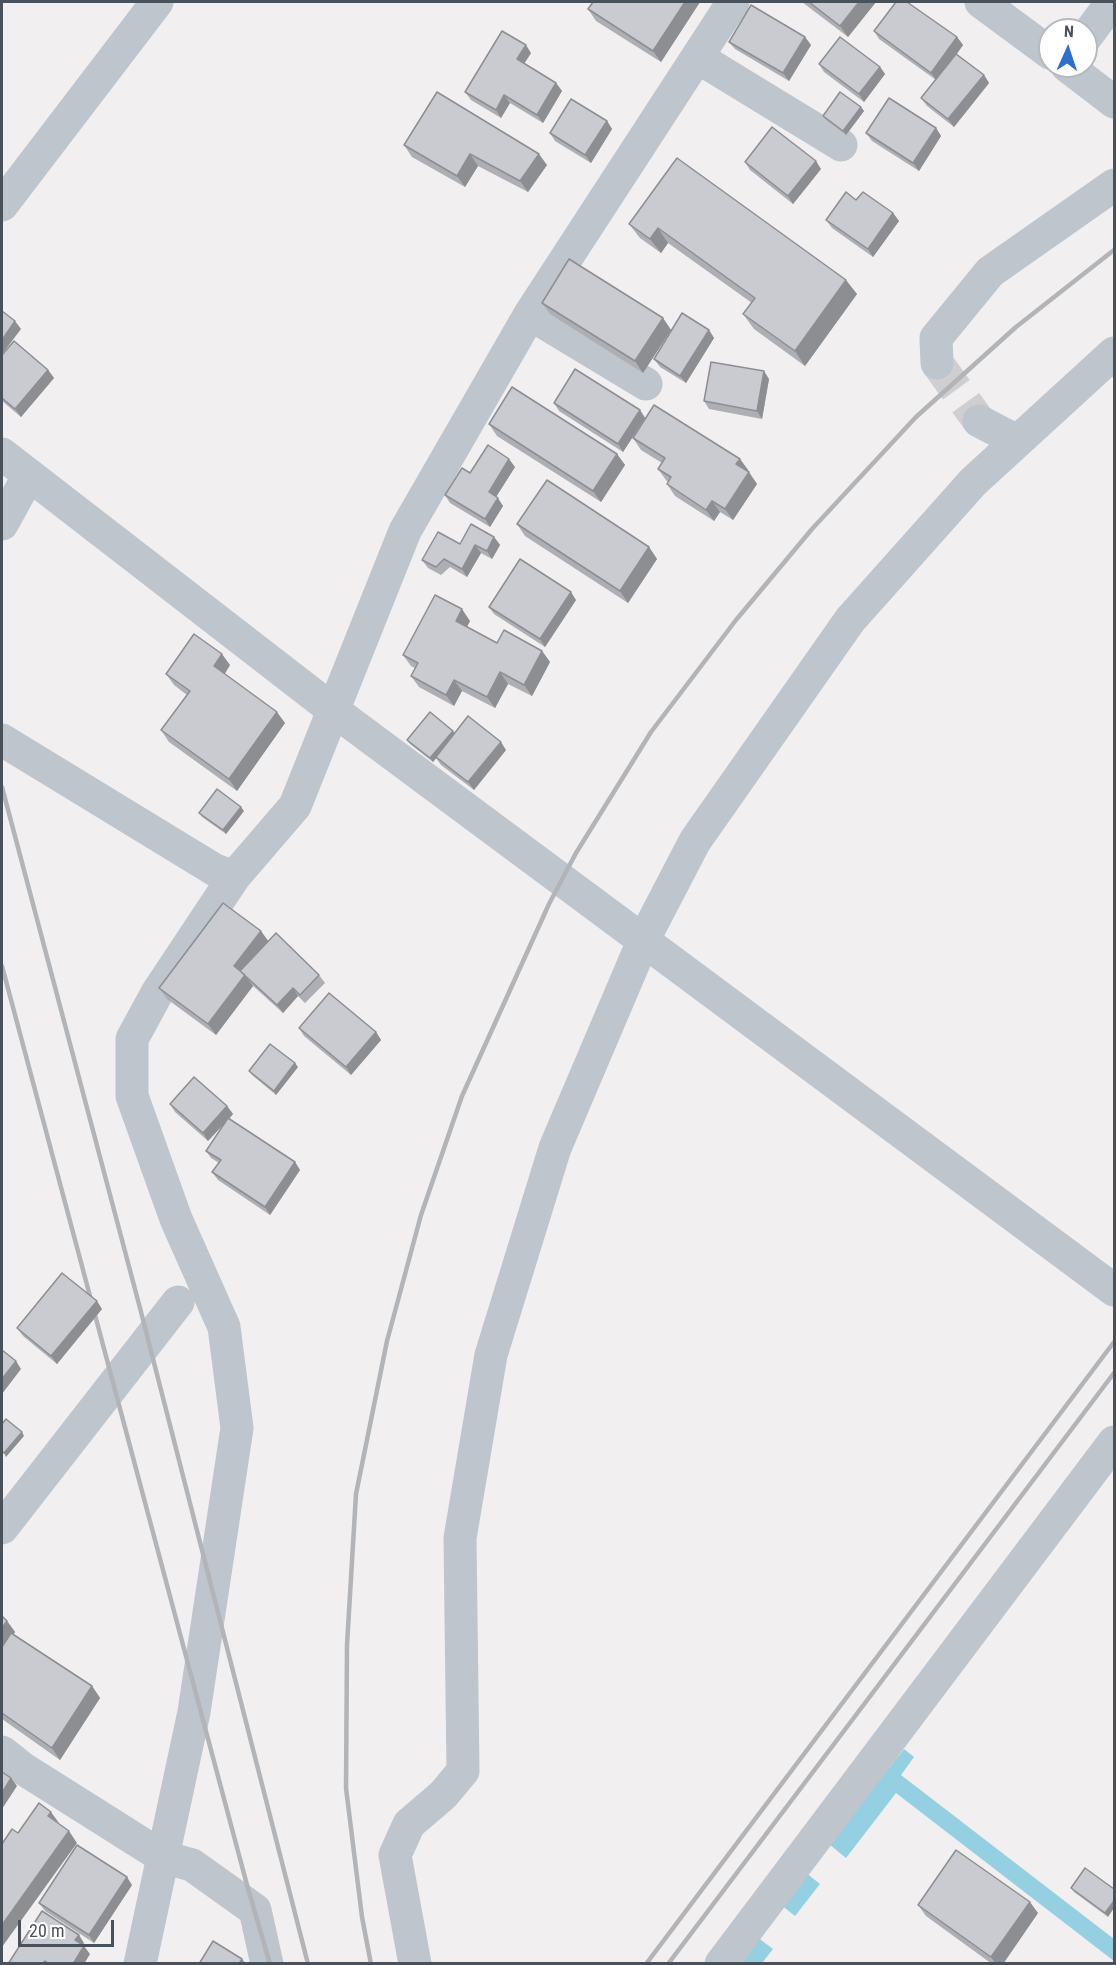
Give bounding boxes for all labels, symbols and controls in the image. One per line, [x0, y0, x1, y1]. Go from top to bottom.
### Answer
north arrow [1038, 18, 1098, 78]
text: N [1063, 22, 1074, 41]
scale bar [21, 1908, 117, 1946]
text: 20 m [29, 1920, 64, 1941]

